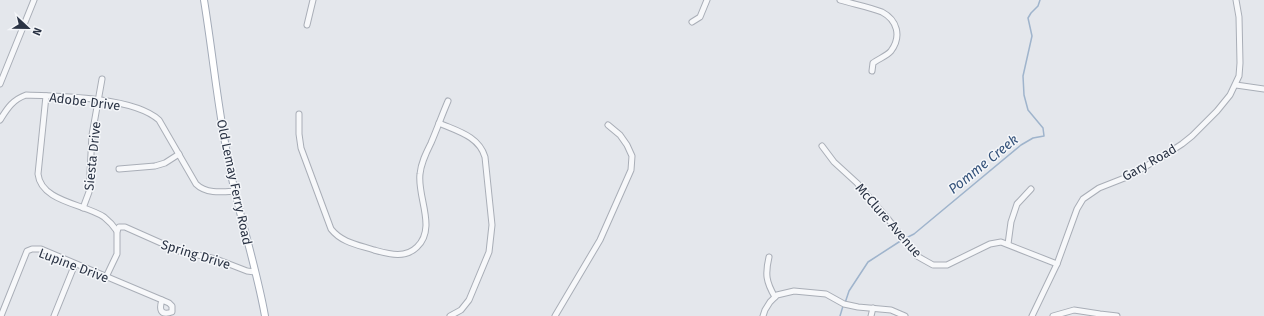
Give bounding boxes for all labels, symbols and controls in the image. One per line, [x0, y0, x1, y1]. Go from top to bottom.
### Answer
north arrow [8, 8, 48, 48]
text: N [29, 26, 44, 37]
street label: Adobe Drive [49, 90, 121, 113]
street label: Old Lemay Ferry Road [214, 118, 255, 246]
street label: Siesta Drive [81, 121, 104, 191]
water label: Pomme Creek [945, 131, 1022, 198]
street label: Gary Road [1119, 141, 1179, 184]
street label: McClure Avenue [852, 180, 925, 260]
street label: Spring Drive [159, 237, 232, 272]
street label: Lupine Drive [37, 245, 111, 286]

